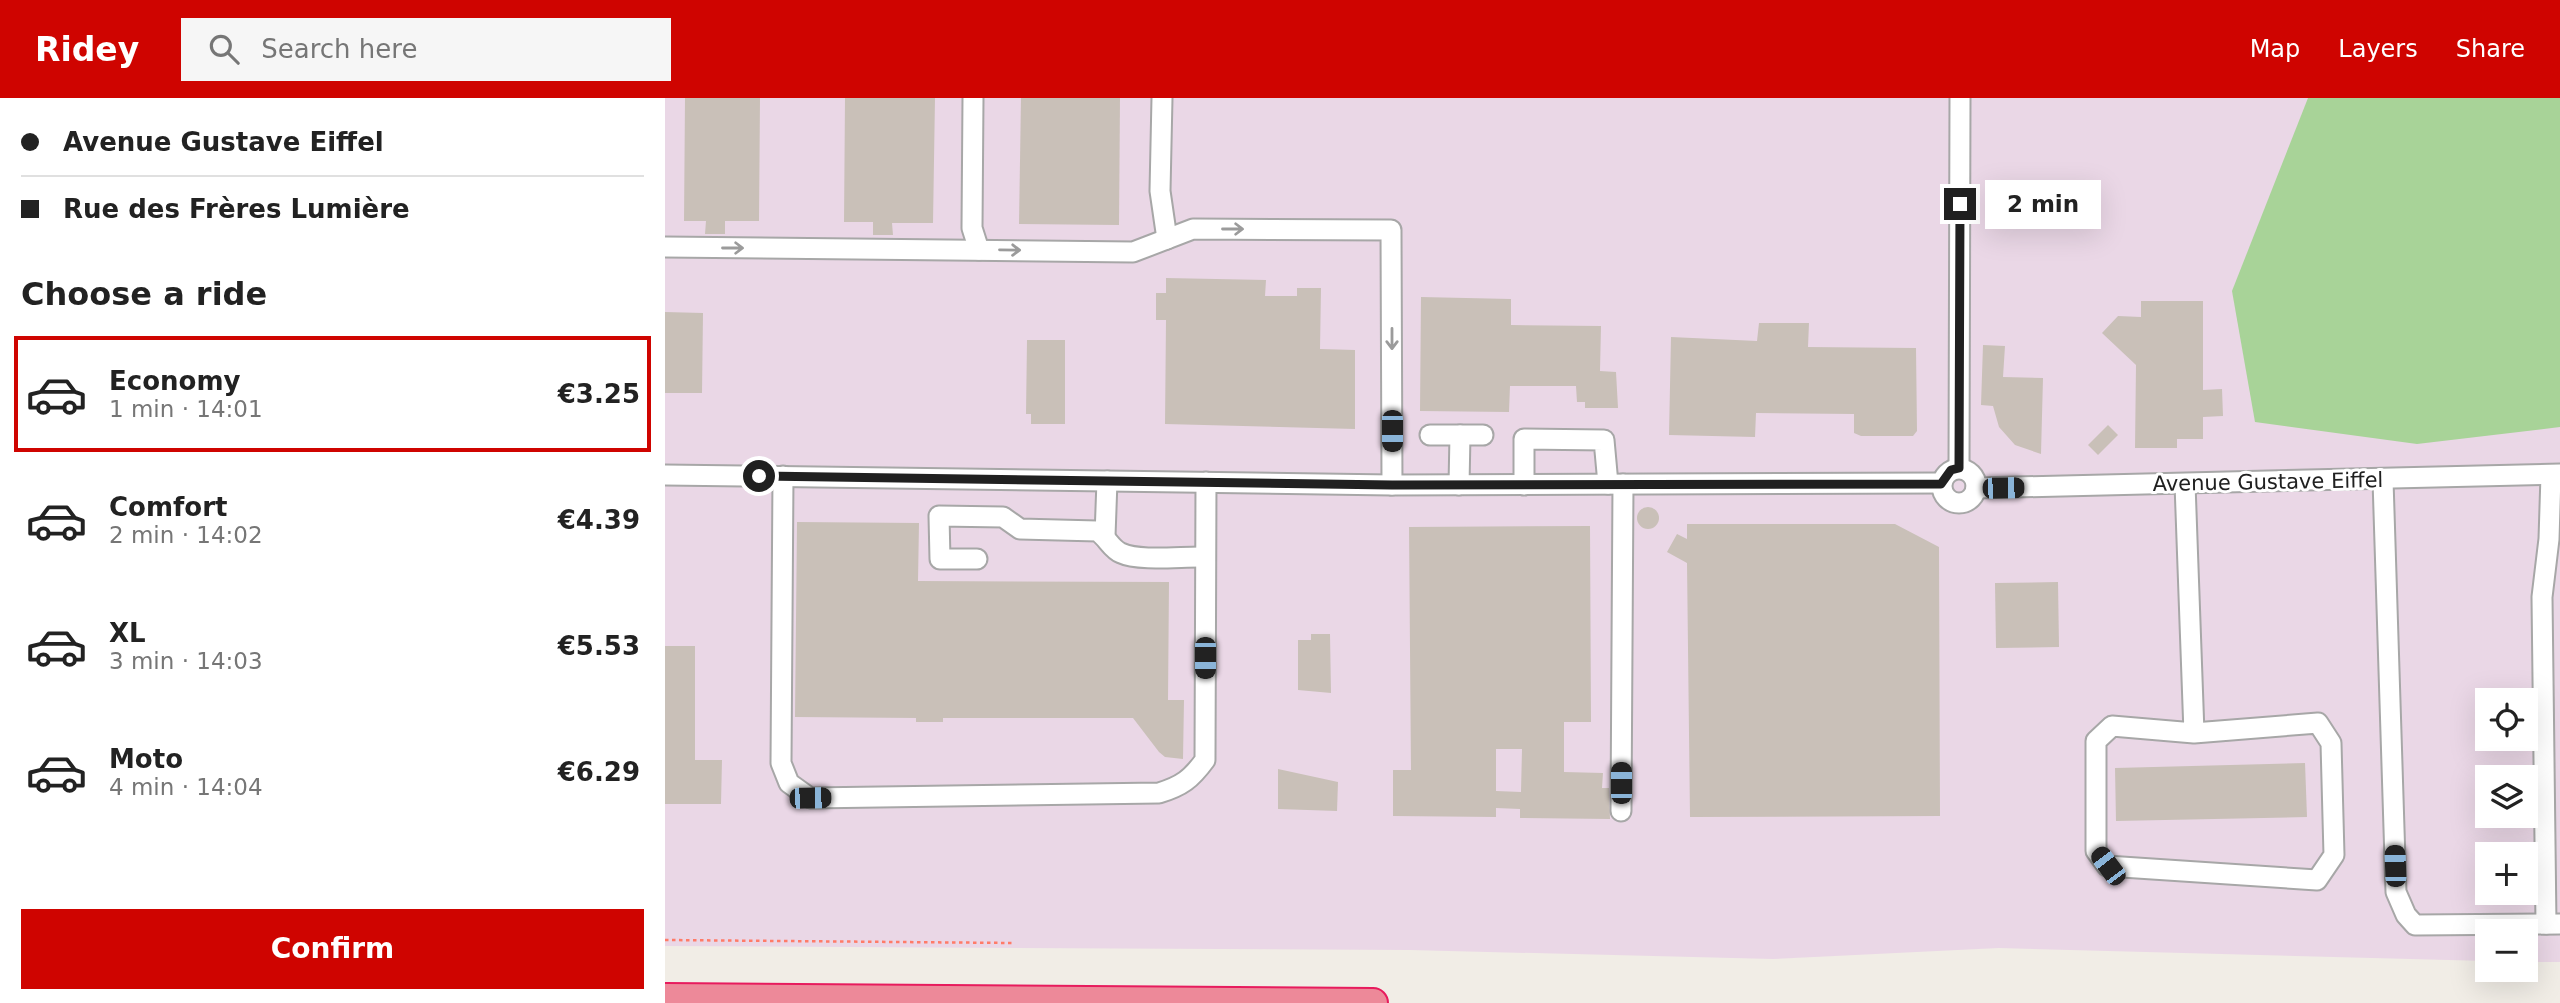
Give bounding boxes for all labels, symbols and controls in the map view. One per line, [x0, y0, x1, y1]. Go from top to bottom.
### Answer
search box [181, 18, 671, 81]
text: Ridey [35, 30, 139, 69]
icon: search [205, 30, 243, 68]
text: Search here [261, 34, 417, 64]
text: Map [2250, 35, 2300, 63]
text: Layers [2338, 35, 2418, 63]
text: Share [2456, 35, 2525, 63]
text: Avenue Gustave Eiffel [63, 127, 384, 157]
callout: 2 min [1985, 180, 2100, 228]
route end [1944, 188, 1976, 220]
text: 2 min [2007, 191, 2079, 217]
text: Rue des Frères Lumière [63, 194, 410, 224]
one-way arrow [1221, 222, 1244, 236]
one-way arrow [721, 241, 744, 255]
one-way arrow [998, 244, 1021, 257]
text: Choose a ride [21, 275, 267, 313]
one-way arrow [1385, 327, 1399, 350]
icon: car [25, 363, 88, 426]
text: Economy [109, 366, 240, 396]
text: €3.25 [558, 379, 640, 409]
text: 1 min · 14:01 [109, 396, 263, 422]
car [1382, 410, 1403, 452]
route start [743, 460, 775, 492]
street label: Avenue Gustave Eiffel [2152, 468, 2384, 496]
car [1982, 477, 2025, 499]
icon: car [25, 489, 88, 552]
text: Comfort [109, 492, 227, 522]
text: €4.39 [558, 505, 640, 535]
text: 2 min · 14:02 [109, 522, 263, 548]
icon: car [25, 615, 88, 678]
text: XL [109, 618, 146, 648]
text: €5.53 [558, 631, 640, 661]
car [1195, 637, 1216, 679]
text: 3 min · 14:03 [109, 648, 263, 674]
map controls [2475, 688, 2538, 982]
button: locate [2475, 688, 2538, 751]
icon: car [25, 741, 88, 804]
text: Moto [109, 744, 183, 774]
text: €6.29 [558, 757, 640, 787]
car [1611, 762, 1632, 804]
button: layers [2475, 765, 2538, 828]
text: 4 min · 14:04 [109, 774, 263, 800]
car [789, 787, 832, 809]
button: + [2475, 842, 2538, 905]
car [2087, 843, 2130, 889]
car [2384, 845, 2407, 887]
button: Confirm [21, 909, 644, 989]
button: − [2475, 919, 2538, 982]

